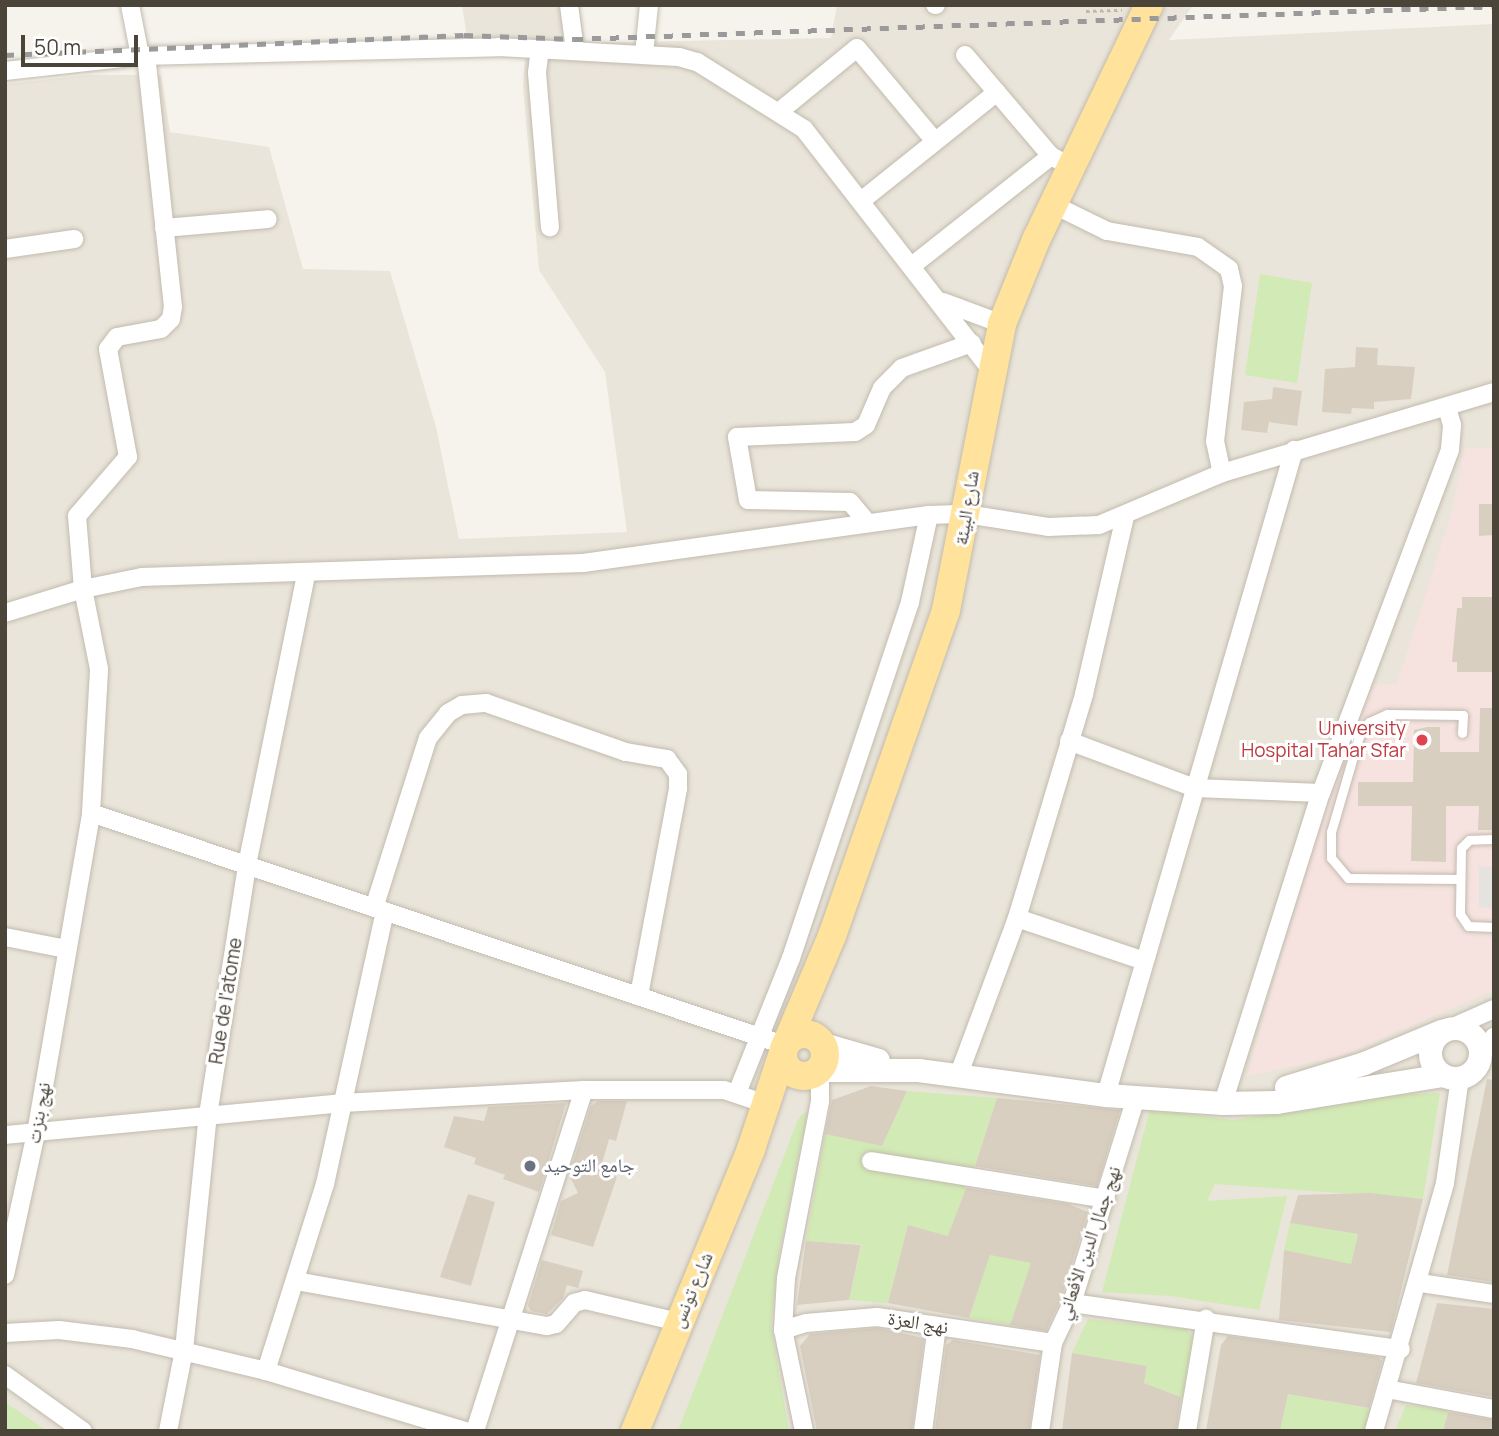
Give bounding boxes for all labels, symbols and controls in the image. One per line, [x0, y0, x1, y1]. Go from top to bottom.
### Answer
scale bar [24, 21, 142, 65]
text: 50 m [34, 33, 81, 61]
street label: شارع البيئة [950, 469, 984, 547]
place label: University Hospital Tahar Sfar [1241, 718, 1406, 762]
marker: University Hospital Tahar Sfar [1412, 730, 1432, 750]
street label: Rue de l'atome [205, 936, 247, 1066]
street label: نهج بنزت [22, 1080, 56, 1146]
place label: جامع التوحيد [544, 1155, 635, 1177]
marker: جامع التوحيد [522, 1158, 538, 1174]
street label: نهج جمال الدين الأفعاني [1052, 1163, 1126, 1323]
street label: شارع تونس [666, 1249, 718, 1331]
street label: نهج العزة [886, 1307, 950, 1339]

